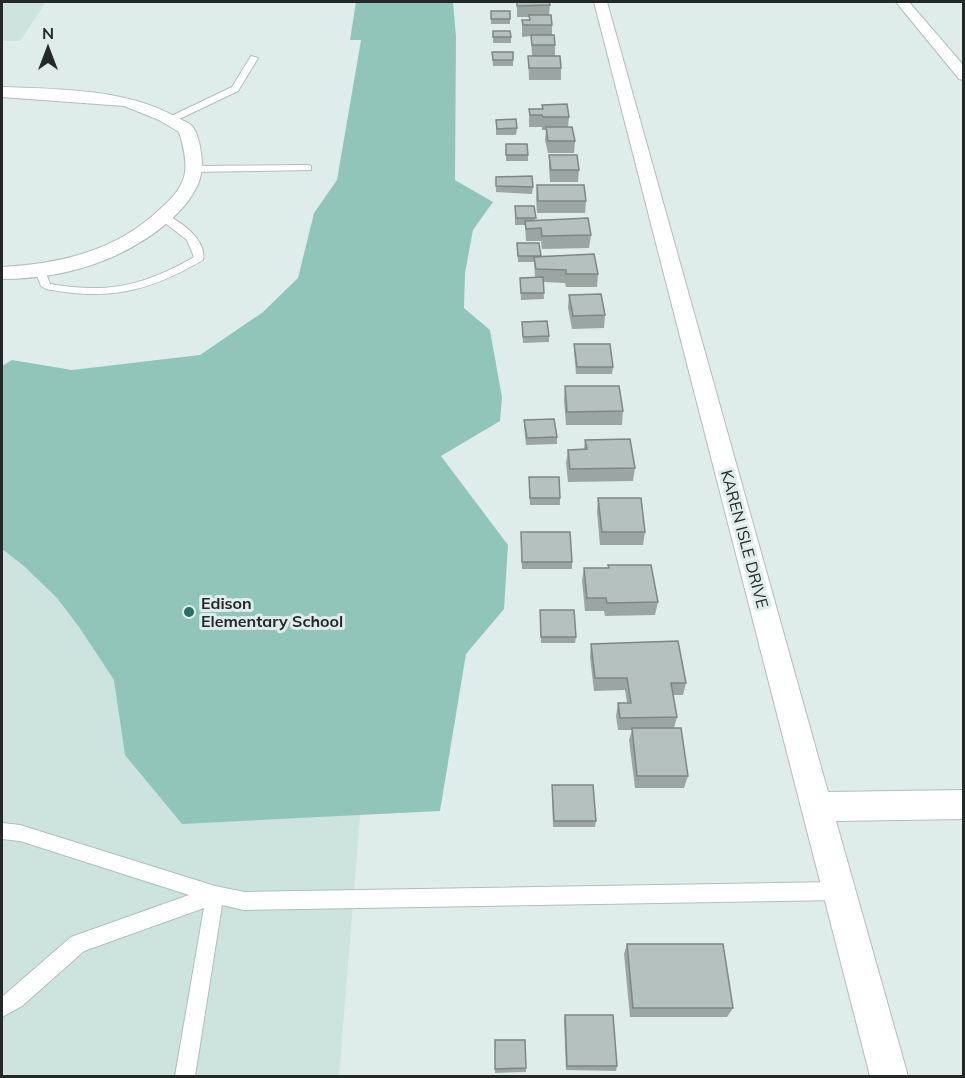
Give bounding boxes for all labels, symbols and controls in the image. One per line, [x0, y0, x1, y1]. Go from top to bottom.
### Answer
north arrow [18, 18, 78, 78]
text: N [42, 23, 54, 43]
street label: KAREN ISLE DRIVE [717, 468, 773, 610]
place label: Edison Elementary School [201, 593, 343, 631]
marker: Edison Elementary School [182, 605, 196, 619]

